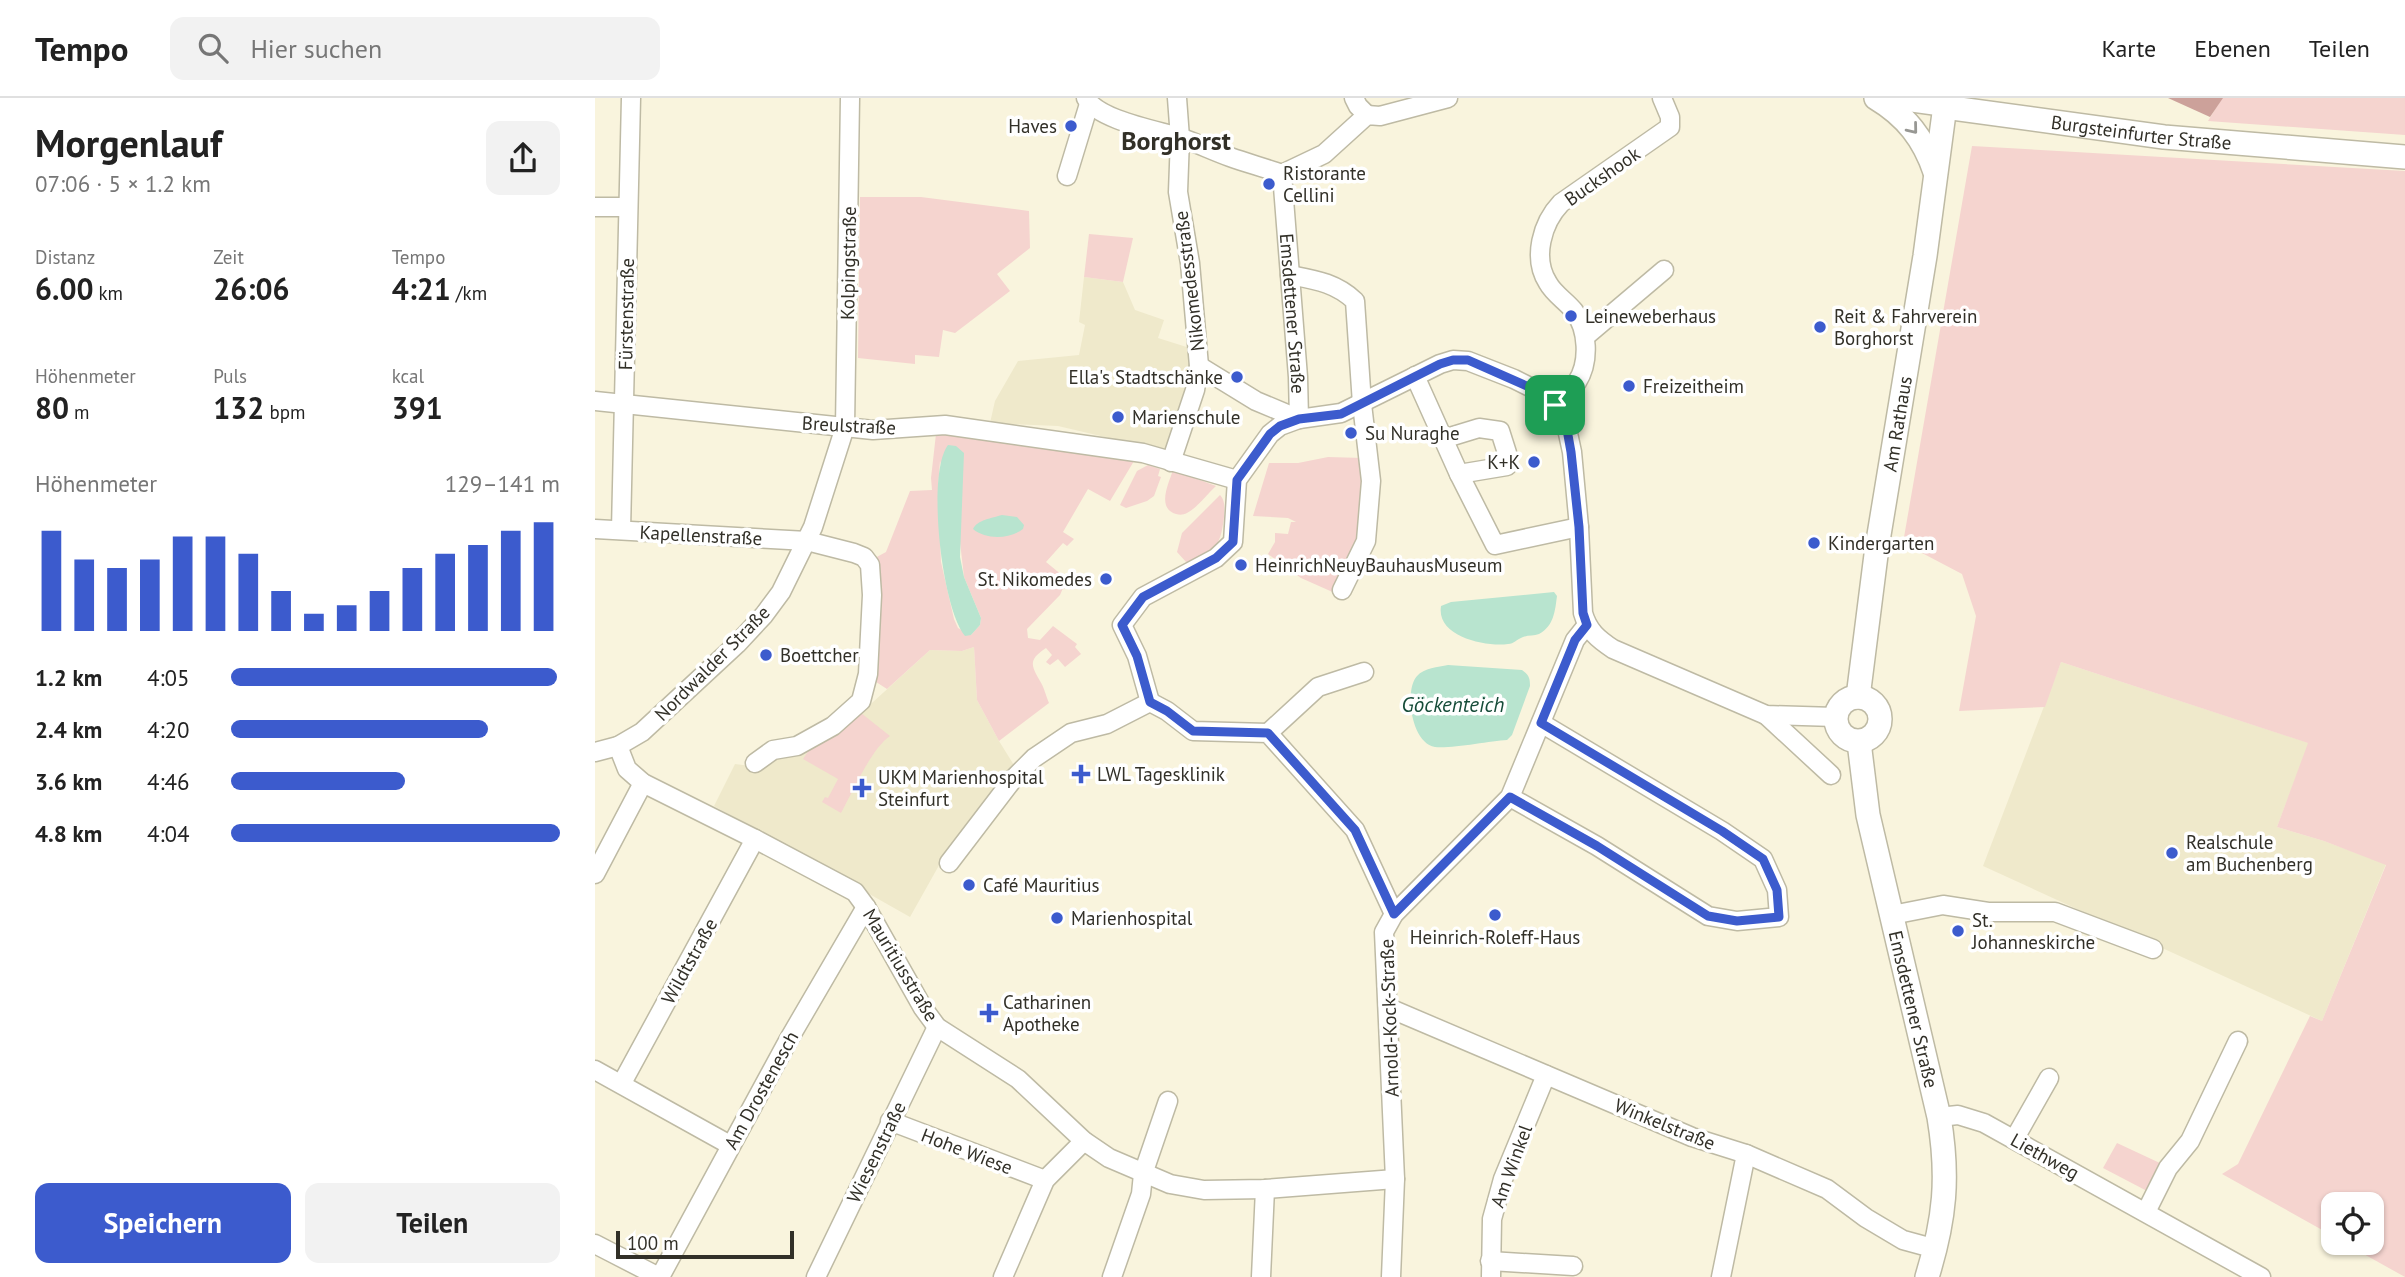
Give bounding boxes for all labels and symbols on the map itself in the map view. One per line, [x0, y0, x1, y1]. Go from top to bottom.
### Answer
street label: Burgsteinfurter Straße [2050, 110, 2232, 155]
place label: Haves [1008, 114, 1057, 138]
marker: Haves [1063, 118, 1079, 134]
one-way arrow [1905, 122, 1918, 134]
district label: Borghorst [1121, 124, 1231, 157]
street label: Buckshook [1560, 141, 1644, 211]
place label: Ristorante Cellini [1283, 161, 1366, 207]
marker: Ristorante Cellini [1261, 176, 1277, 192]
street label: Kolpingstraße [835, 206, 861, 320]
street label: Nikomedesstraße [1168, 210, 1210, 352]
street label: Emsdettener Straße [1275, 232, 1310, 394]
street label: Fürstenstraße [613, 258, 639, 370]
place label: Leineweberhaus [1585, 304, 1716, 328]
place label: Reit & Fahrverein Borghorst [1834, 304, 1978, 350]
marker: Leineweberhaus [1563, 308, 1579, 324]
marker: Reit & Fahrverein Borghorst [1812, 319, 1828, 335]
place label: Ella's Stadtschänke [1068, 365, 1223, 389]
marker: Ella's Stadtschänke [1229, 369, 1245, 385]
place label: Freizeitheim [1643, 374, 1744, 398]
street label: Am Rathaus [1878, 374, 1917, 474]
pin [1525, 375, 1585, 435]
marker: Freizeitheim [1621, 378, 1637, 394]
place label: Marienschule [1132, 405, 1240, 429]
marker: Marienschule [1110, 409, 1126, 425]
street label: Breulstraße [801, 411, 897, 439]
place label: Su Nuraghe [1365, 421, 1460, 445]
marker: Su Nuraghe [1343, 425, 1359, 441]
place label: K+K [1487, 450, 1520, 474]
marker: K+K [1526, 454, 1542, 470]
street label: Kapellenstraße [639, 520, 763, 550]
place label: Kindergarten [1828, 531, 1934, 555]
marker: Kindergarten [1806, 535, 1822, 551]
place label: HeinrichNeuyBauhausMuseum [1255, 553, 1502, 577]
marker: HeinrichNeuyBauhausMuseum [1233, 557, 1249, 573]
place label: St. Nikomedes [978, 567, 1092, 591]
marker: St. Nikomedes [1098, 571, 1114, 587]
street label: Nordwalder Straße [649, 600, 775, 726]
place label: Boettcher [780, 643, 859, 667]
marker: Boettcher [758, 647, 774, 663]
water label: Göckenteich [1402, 691, 1504, 718]
place label: LWL Tagesklinik [1097, 762, 1225, 786]
marker: LWL Tagesklinik [1071, 764, 1091, 784]
place label: UKM Marienhospital Steinfurt [878, 765, 1044, 811]
marker: UKM Marienhospital Steinfurt [852, 778, 872, 798]
place label: Realschule am Buchenberg [2186, 830, 2313, 876]
marker: Realschule am Buchenberg [2164, 845, 2180, 861]
place label: Café Mauritius [983, 873, 1100, 897]
marker: Café Mauritius [961, 877, 977, 893]
street label: Mauritiusstraße [858, 904, 944, 1026]
place label: Marienhospital [1071, 906, 1193, 930]
marker: Heinrich-Roleff-Haus [1487, 907, 1503, 923]
place label: St. Johanneskirche [1971, 908, 2095, 954]
marker: Marienhospital [1049, 910, 1065, 926]
street label: Wildtstraße [656, 914, 722, 1008]
marker: St. Johanneskirche [1950, 923, 1966, 939]
place label: Heinrich-Roleff-Haus [1410, 925, 1580, 949]
street label: Emsdettener Straße [1884, 928, 1944, 1090]
street label: Arnold-Kock-Straße [1374, 938, 1404, 1098]
place label: Catharinen Apotheke [1003, 990, 1091, 1036]
marker: Catharinen Apotheke [981, 1005, 997, 1021]
street label: Am Drostenesch [719, 1027, 803, 1153]
street label: Winkelstraße [1611, 1093, 1719, 1155]
street label: Wiesenstraße [841, 1097, 911, 1207]
street label: Am Winkel [1485, 1121, 1537, 1211]
street label: Hohe Wiese [918, 1123, 1016, 1179]
street label: Liethweg [2006, 1127, 2084, 1185]
scale bar [616, 1228, 795, 1260]

